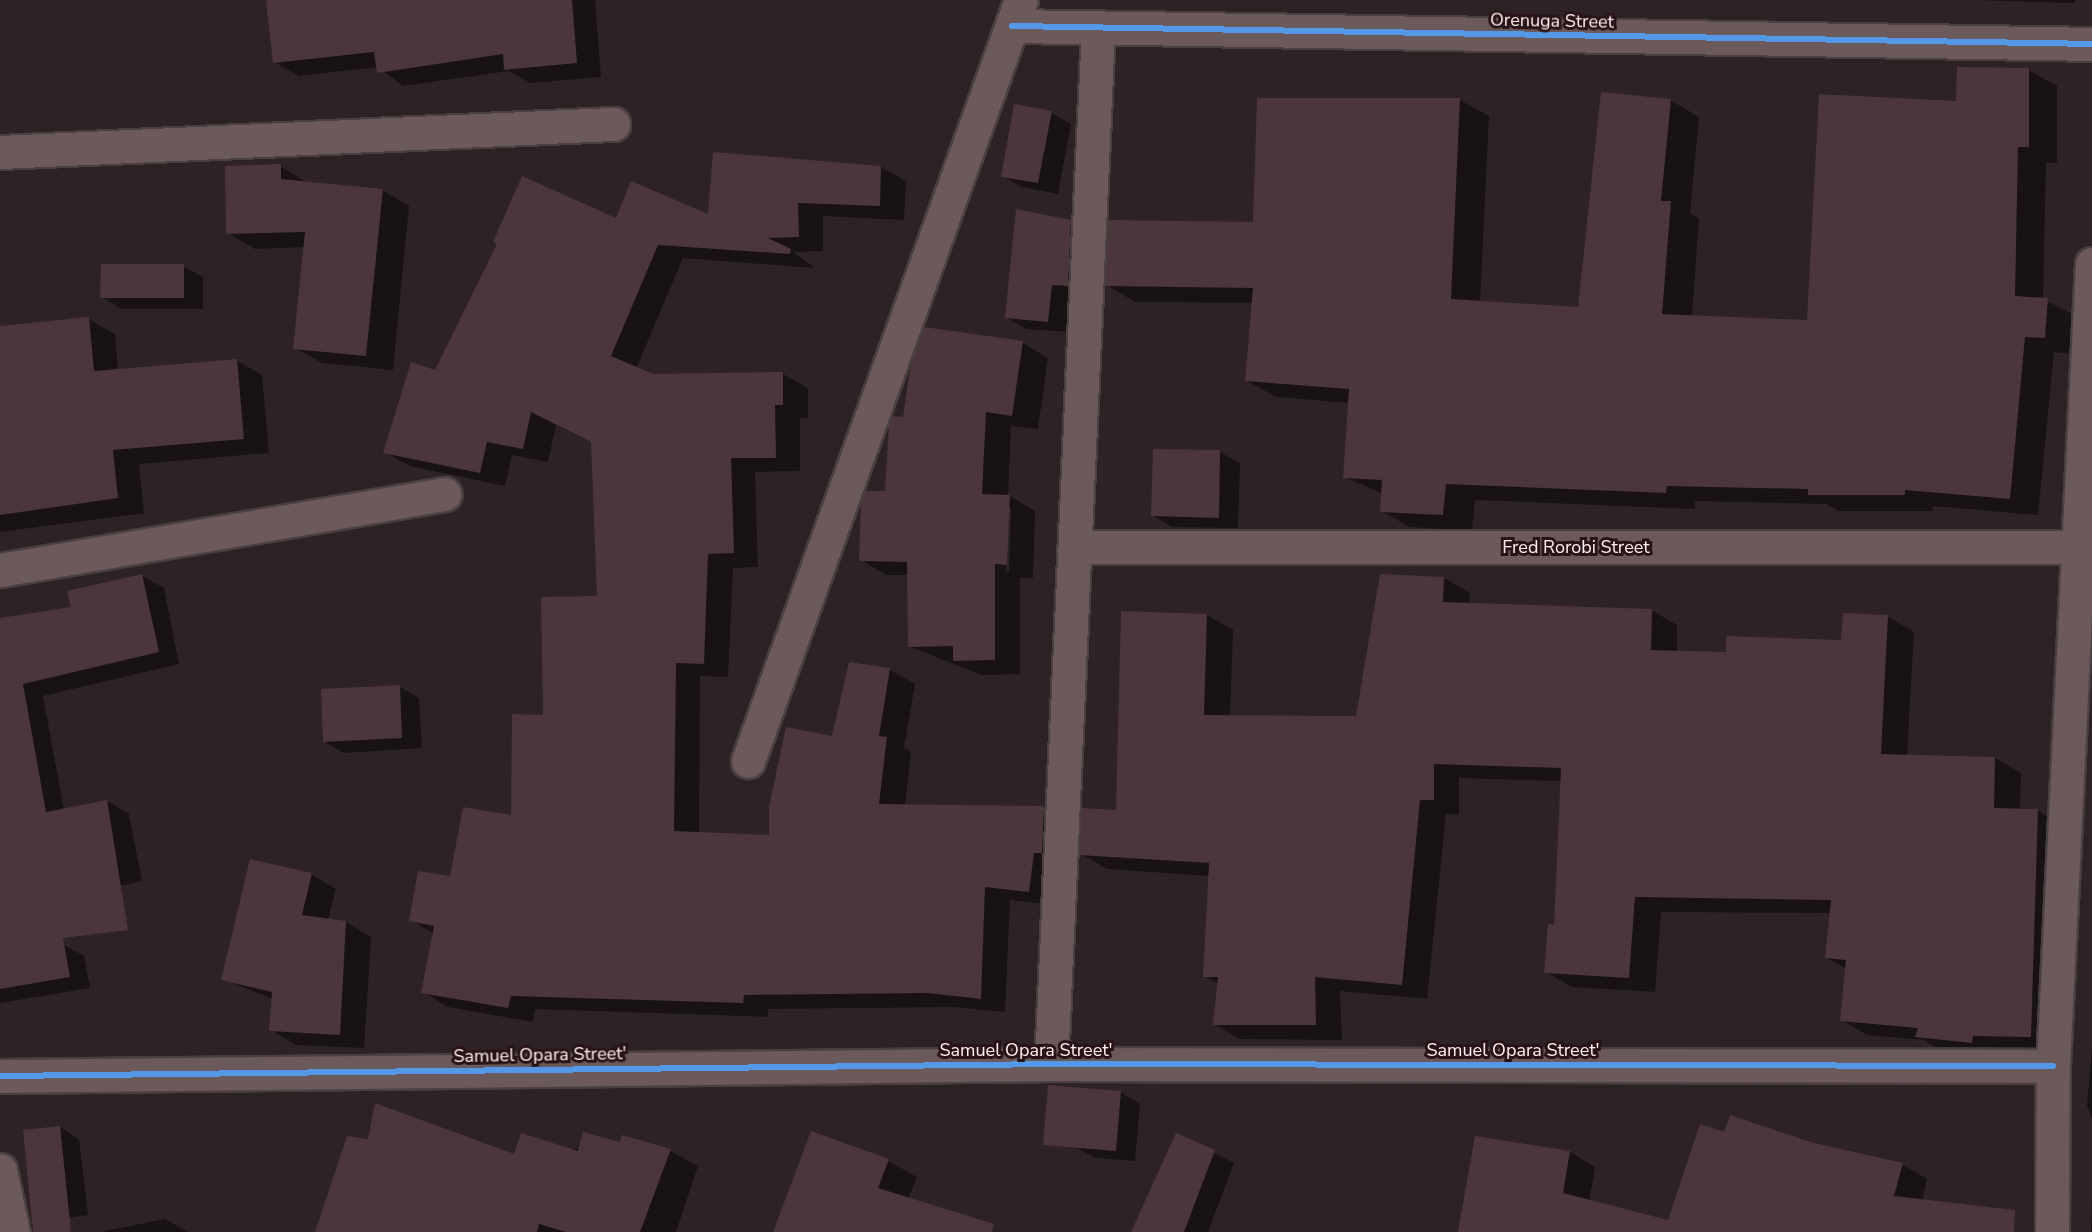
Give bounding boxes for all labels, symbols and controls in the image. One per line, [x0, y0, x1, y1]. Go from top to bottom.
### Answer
street label: Orenuga Street [1490, 9, 1614, 33]
street label: Fred Rorobi Street [1502, 536, 1650, 558]
street label: Samuel Opara Street' [939, 1039, 1113, 1061]
street label: Samuel Opara Street' [1426, 1039, 1600, 1061]
street label: Samuel Opara Street' [453, 1043, 627, 1067]

